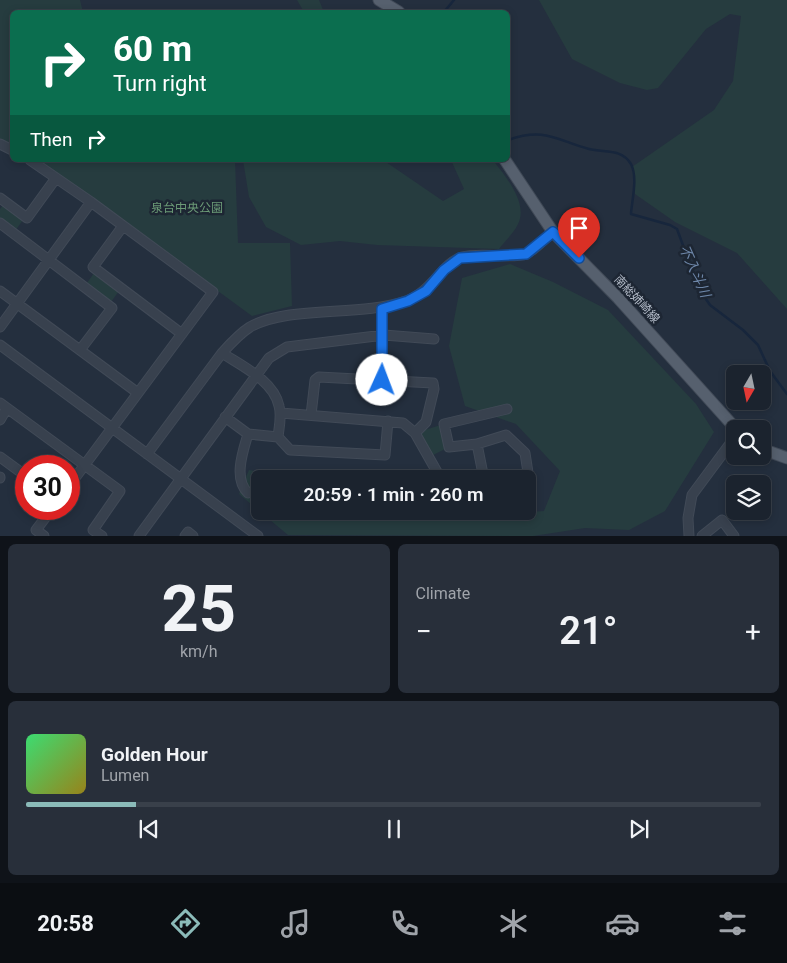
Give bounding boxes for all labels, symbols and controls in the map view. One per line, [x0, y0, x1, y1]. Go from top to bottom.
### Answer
text: 60 m [113, 29, 192, 70]
icon: right [30, 30, 95, 95]
text: Turn right [113, 71, 207, 96]
icon: right [82, 125, 110, 153]
text: Then [30, 128, 72, 151]
park label: 泉台中央公園 [151, 201, 223, 215]
pin [558, 207, 600, 258]
icon: arrive [565, 214, 593, 242]
water label: 不入斗川 [676, 242, 715, 302]
street label: 南総姉崎線 [611, 272, 663, 326]
position arrow [355, 353, 407, 405]
north arrow [726, 365, 771, 410]
map controls [726, 365, 771, 520]
button: search [726, 420, 771, 465]
speed limit sign: 30 [15, 455, 80, 520]
button: layers [726, 475, 771, 520]
text: 20:59 · 1 min · 260 m [303, 483, 484, 506]
text: 25 [161, 571, 236, 647]
text: Climate [416, 584, 470, 603]
text: 21° [559, 609, 617, 653]
text: − [416, 615, 432, 648]
text: + [745, 615, 761, 648]
text: km/h [180, 642, 218, 661]
text: Golden Hour [101, 743, 208, 766]
text: Lumen [101, 766, 149, 785]
icon: previous [135, 815, 163, 843]
icon: pause [380, 815, 408, 843]
icon: next [625, 815, 653, 843]
icon: directions [168, 906, 203, 941]
icon: music [278, 906, 313, 941]
icon: phone [387, 906, 422, 941]
icon: climate [496, 906, 531, 941]
icon: car [605, 906, 640, 941]
icon: filters [715, 906, 750, 941]
text: 20:58 [37, 911, 94, 936]

